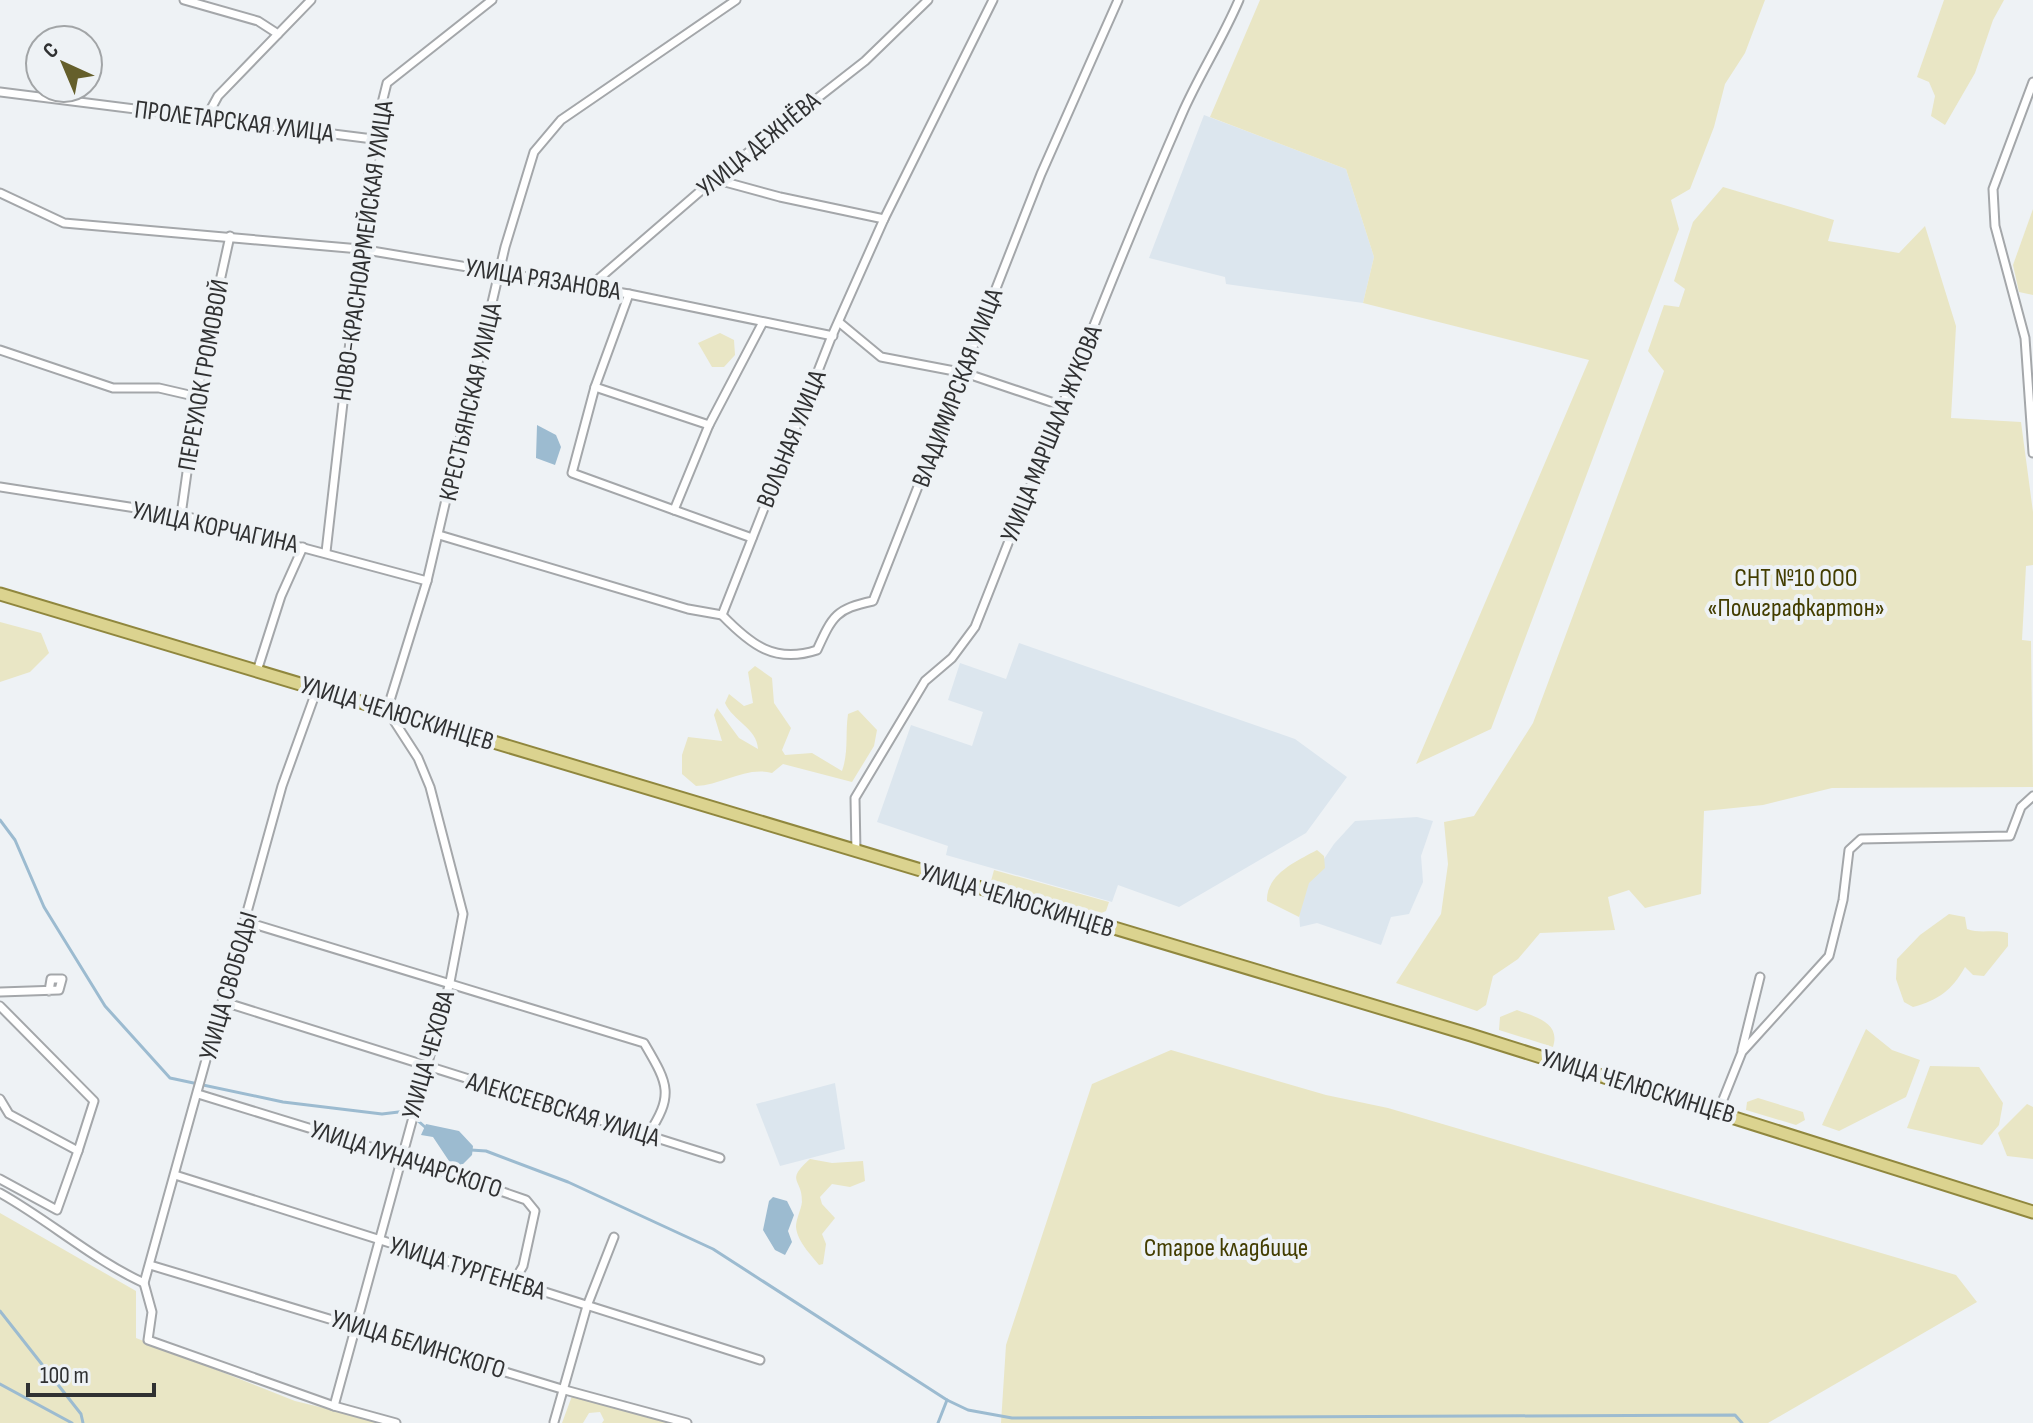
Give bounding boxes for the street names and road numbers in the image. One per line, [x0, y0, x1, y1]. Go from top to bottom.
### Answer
street label: УЛИЦА ДЕЖНЁВА [691, 85, 827, 204]
street label: ПРОЛЕТАРСКАЯ УЛИЦА [133, 94, 336, 150]
street label: НОВО-КРАСНОАРМЕЙСКАЯ УЛИЦА [328, 98, 401, 403]
street label: УЛИЦА РЯЗАНОВА [463, 252, 624, 308]
street label: ПЕРЕУЛОК ГРОМОВОЙ [172, 277, 236, 473]
street label: ВЛАДИМИРСКАЯ УЛИЦА [906, 284, 1010, 492]
street label: КРЕСТЬЯНСКАЯ УЛИЦА [433, 299, 509, 504]
street label: УЛИЦА МАРШАЛА ЖУКОВА [994, 320, 1110, 547]
street label: ВОЛЬНАЯ УЛИЦА [750, 365, 834, 512]
street label: УЛИЦА КОРЧАГИНА [129, 495, 301, 561]
street label: УЛИЦА ЧЕЛЮСКИНЦЕВ [297, 670, 497, 758]
street label: УЛИЦА ЧЕЛЮСКИНЦЕВ [917, 857, 1117, 945]
street label: УЛИЦА СВОБОДЫ [193, 908, 265, 1064]
street label: УЛИЦА ЧЕХОВА [396, 986, 462, 1123]
street label: УЛИЦА ЧЕЛЮСКИНЦЕВ [1538, 1043, 1738, 1131]
street label: АЛЕКСЕЕВСКАЯ УЛИЦА [462, 1066, 664, 1154]
street label: УЛИЦА ЛУНАЧАРСКОГО [306, 1114, 506, 1206]
street label: УЛИЦА ТУРГЕНЕВА [385, 1231, 550, 1308]
street label: УЛИЦА БЕЛИНСКОГО [327, 1304, 509, 1386]

